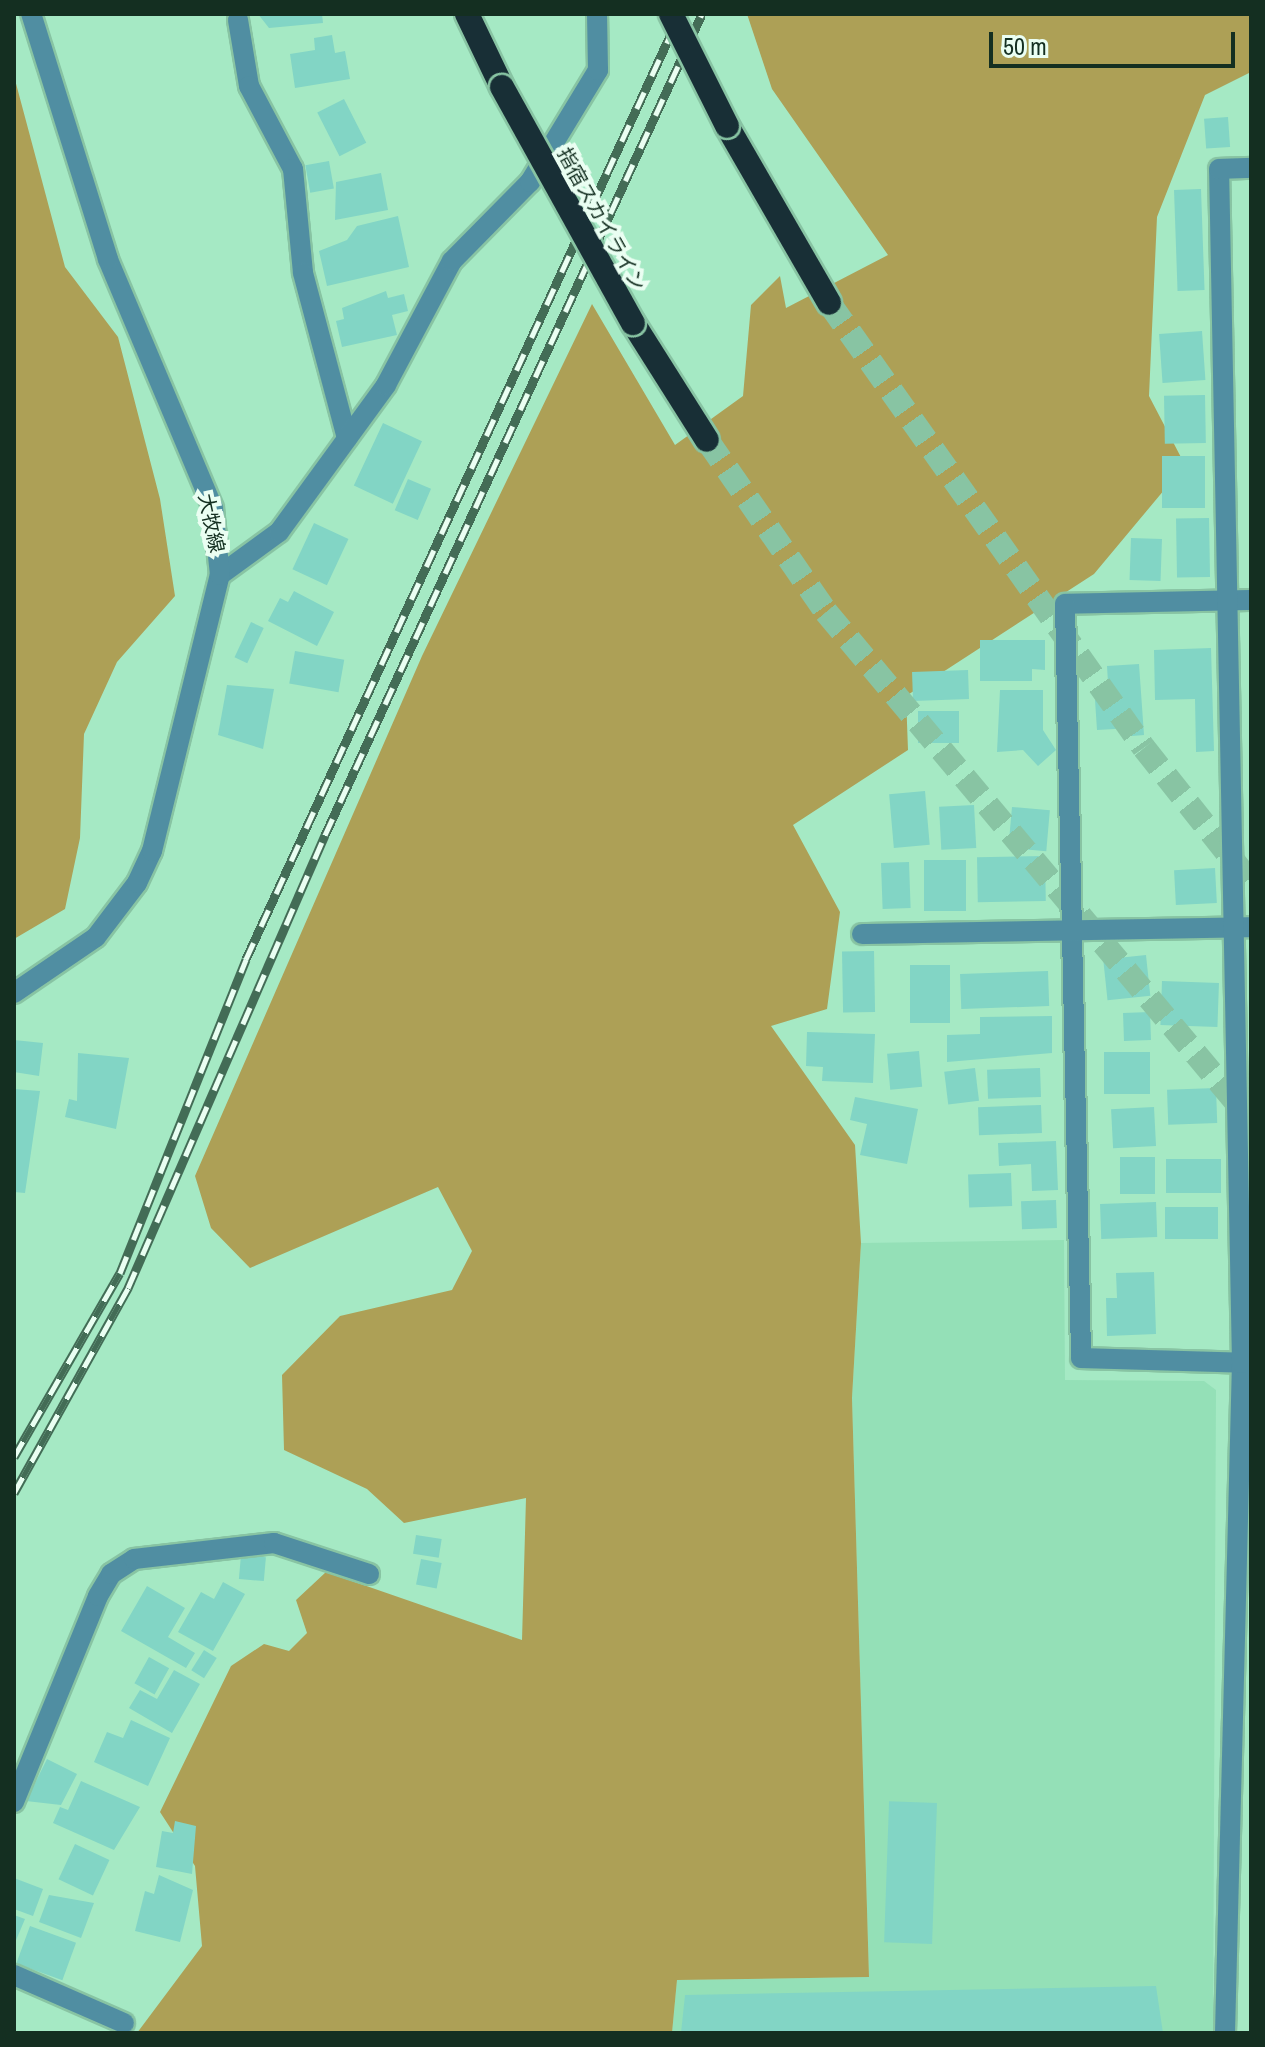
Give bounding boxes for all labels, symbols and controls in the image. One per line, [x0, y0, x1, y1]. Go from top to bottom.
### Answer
scale bar [993, 16, 1239, 66]
text: 50 m [1003, 30, 1047, 62]
street label: 指宿スカイライン [553, 143, 651, 295]
street label: 大牧線 [194, 491, 230, 555]

